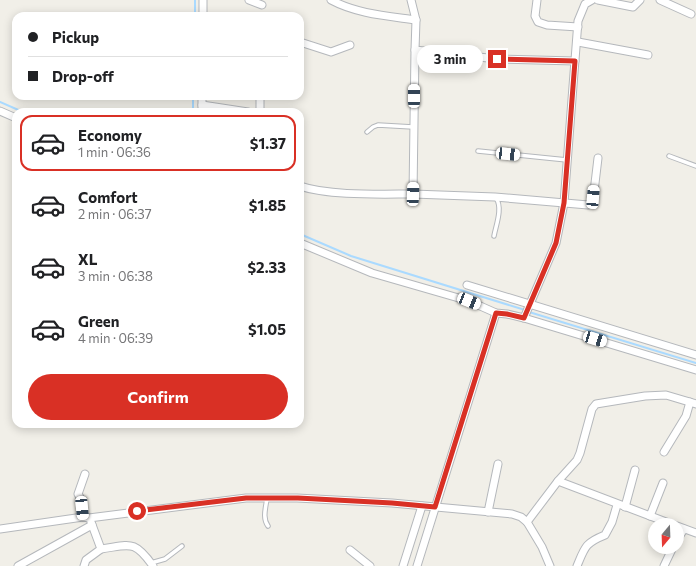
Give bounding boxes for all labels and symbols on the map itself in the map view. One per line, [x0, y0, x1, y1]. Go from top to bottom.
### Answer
callout: 3 min [417, 45, 483, 73]
route end [488, 50, 506, 68]
car [408, 84, 420, 108]
car [495, 147, 521, 161]
car [407, 182, 419, 206]
car [586, 185, 600, 209]
car [456, 291, 482, 311]
car [582, 330, 608, 348]
car [75, 495, 89, 521]
route start [128, 502, 146, 520]
north arrow [648, 518, 684, 554]

